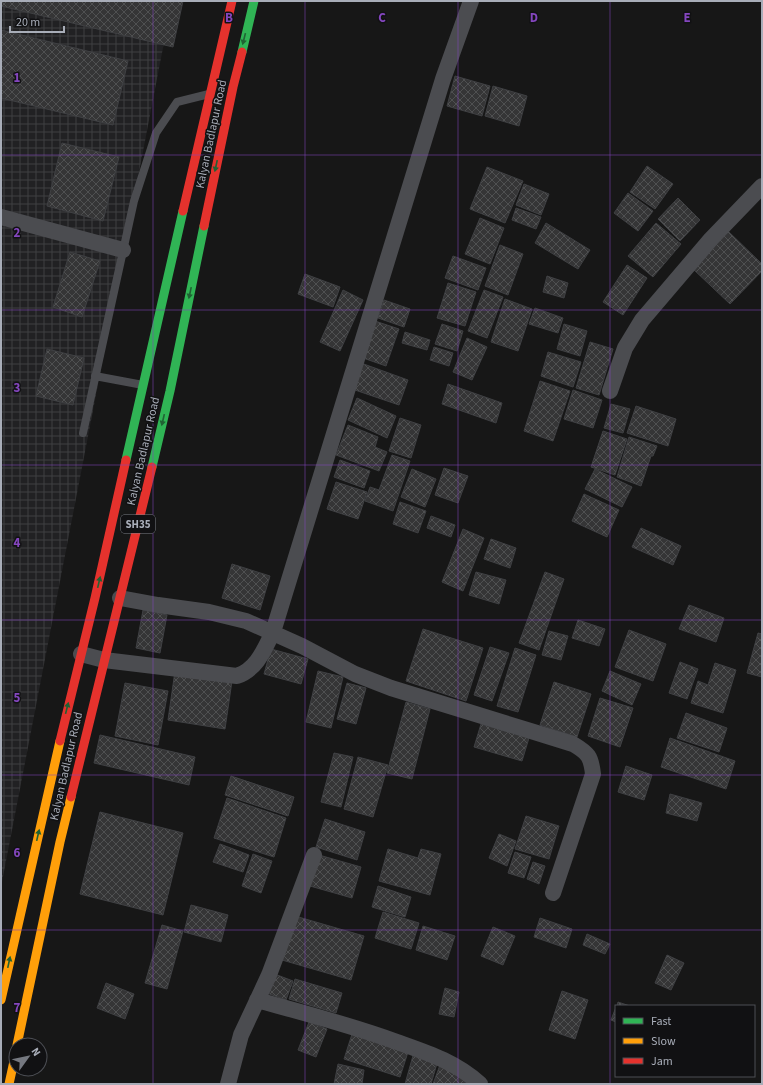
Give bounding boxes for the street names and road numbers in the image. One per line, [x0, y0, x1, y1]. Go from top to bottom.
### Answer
street label: Kalyan Badlapur Road [192, 78, 231, 190]
street label: Kalyan Badlapur Road [123, 395, 164, 507]
road number: SH35 [121, 515, 155, 533]
street label: Kalyan Badlapur Road [46, 710, 87, 822]

